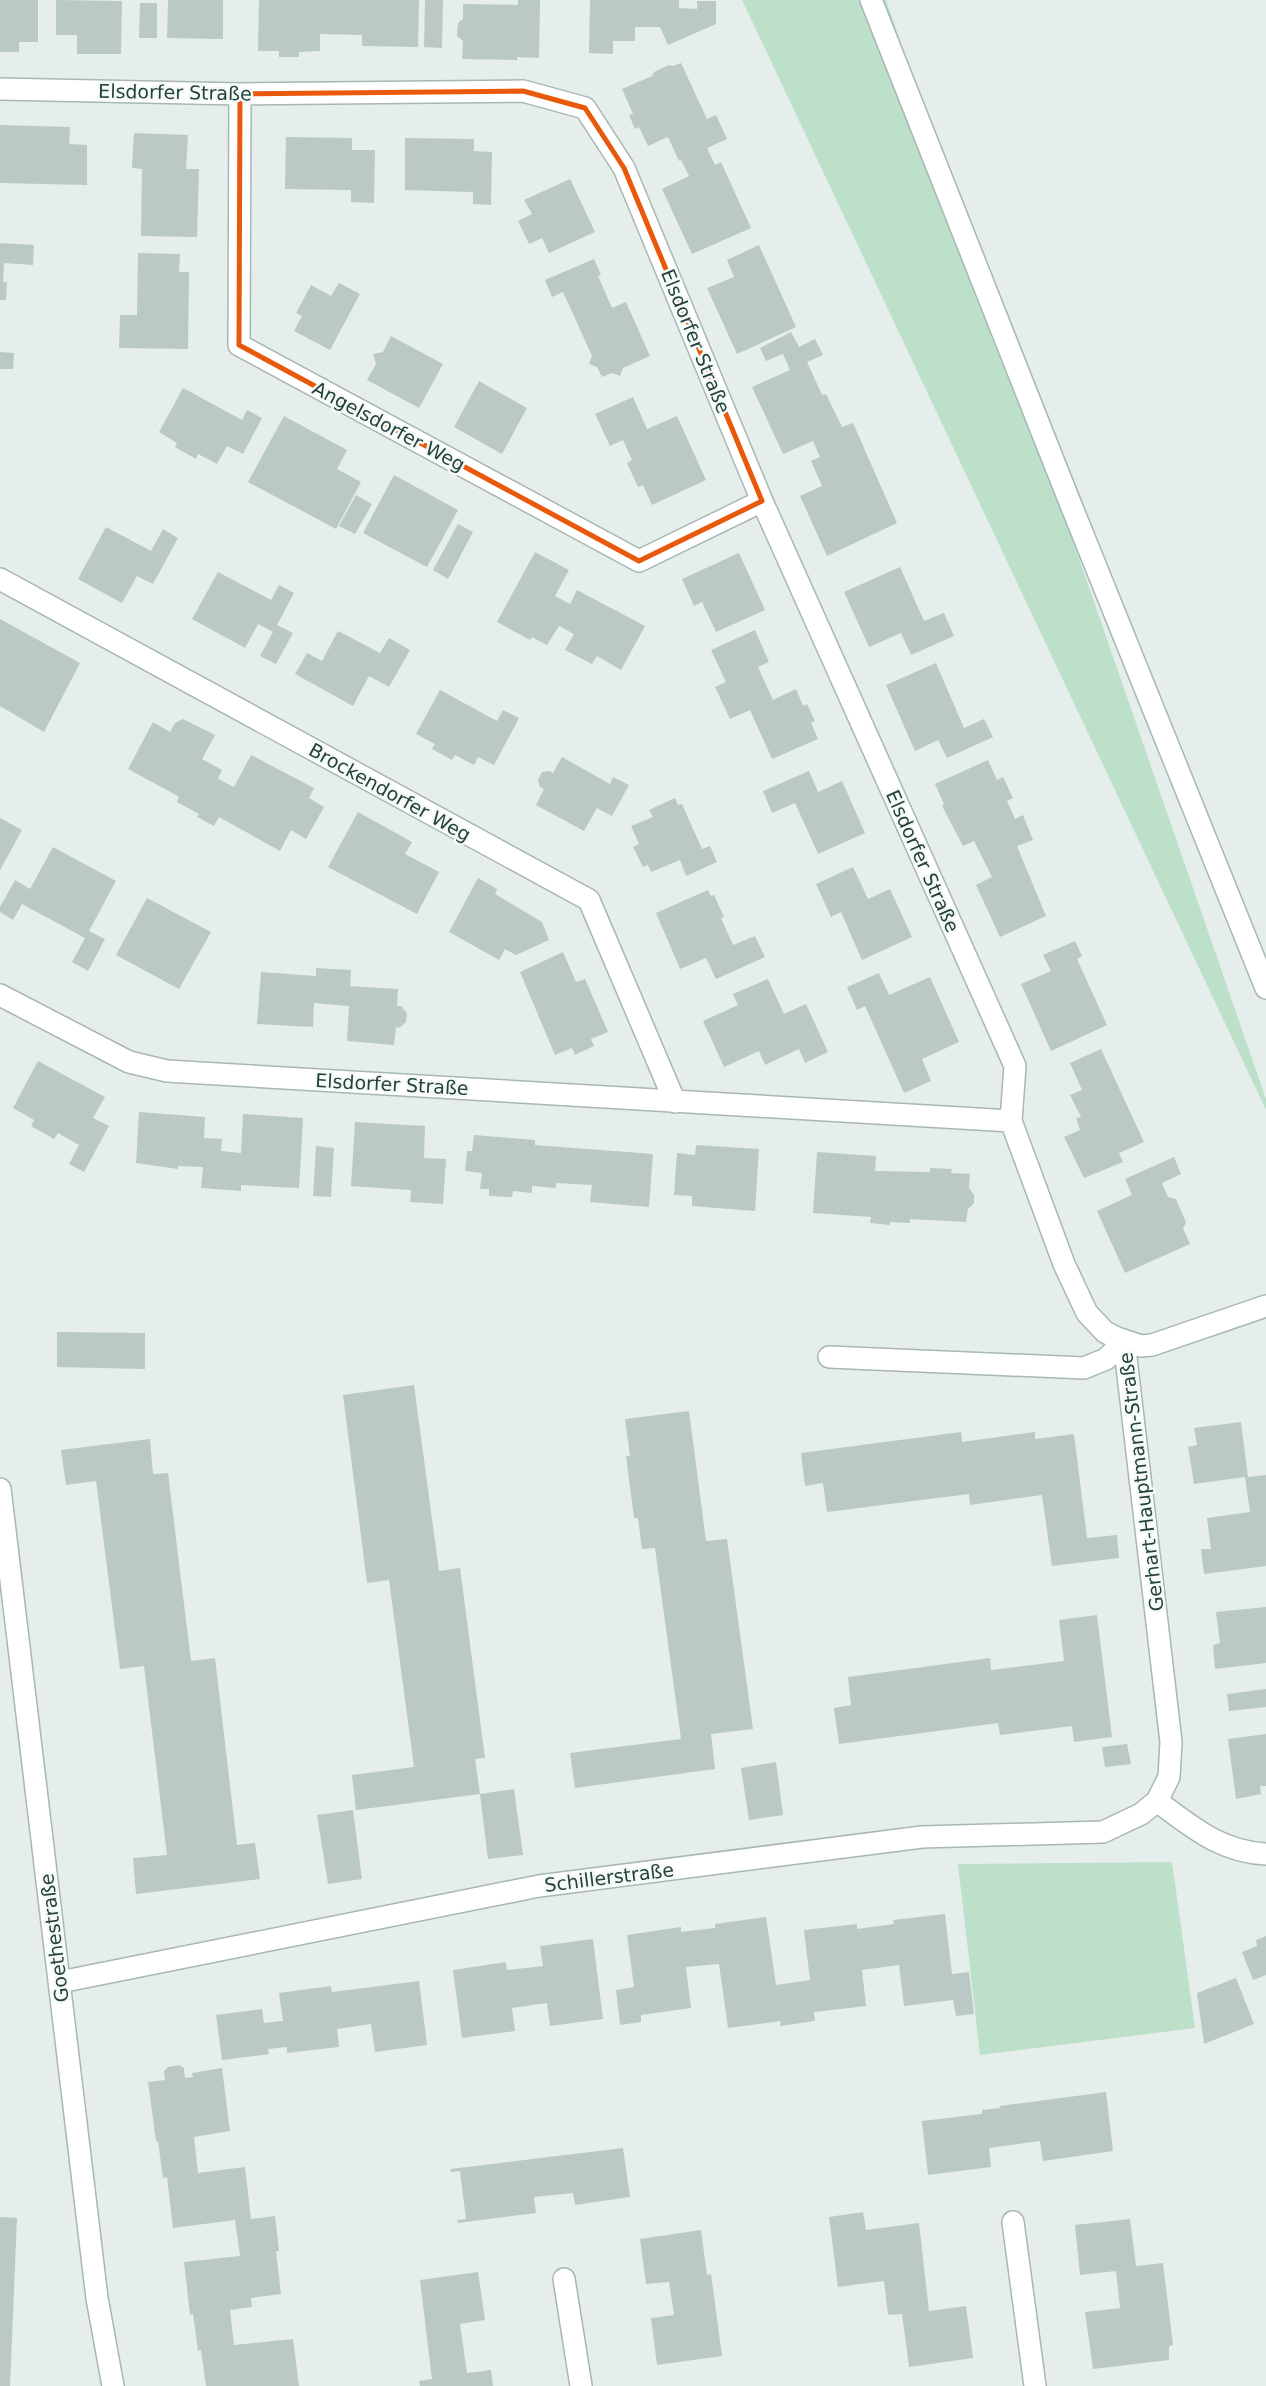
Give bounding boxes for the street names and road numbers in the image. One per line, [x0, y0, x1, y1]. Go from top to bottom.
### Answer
street label: Elsdorfer Straße [98, 80, 252, 104]
street label: Elsdorfer Straße [657, 266, 735, 416]
street label: Angelsdorfer Weg [309, 377, 469, 475]
street label: Brockendorfer Weg [305, 738, 475, 846]
street label: Elsdorfer Straße [882, 786, 964, 936]
street label: Elsdorfer Straße [315, 1069, 469, 1099]
street label: Gerhart-Hauptmann-Straße [1114, 1351, 1168, 1613]
street label: Schillerstraße [543, 1858, 675, 1896]
street label: Goethestraße [35, 1872, 73, 2004]

